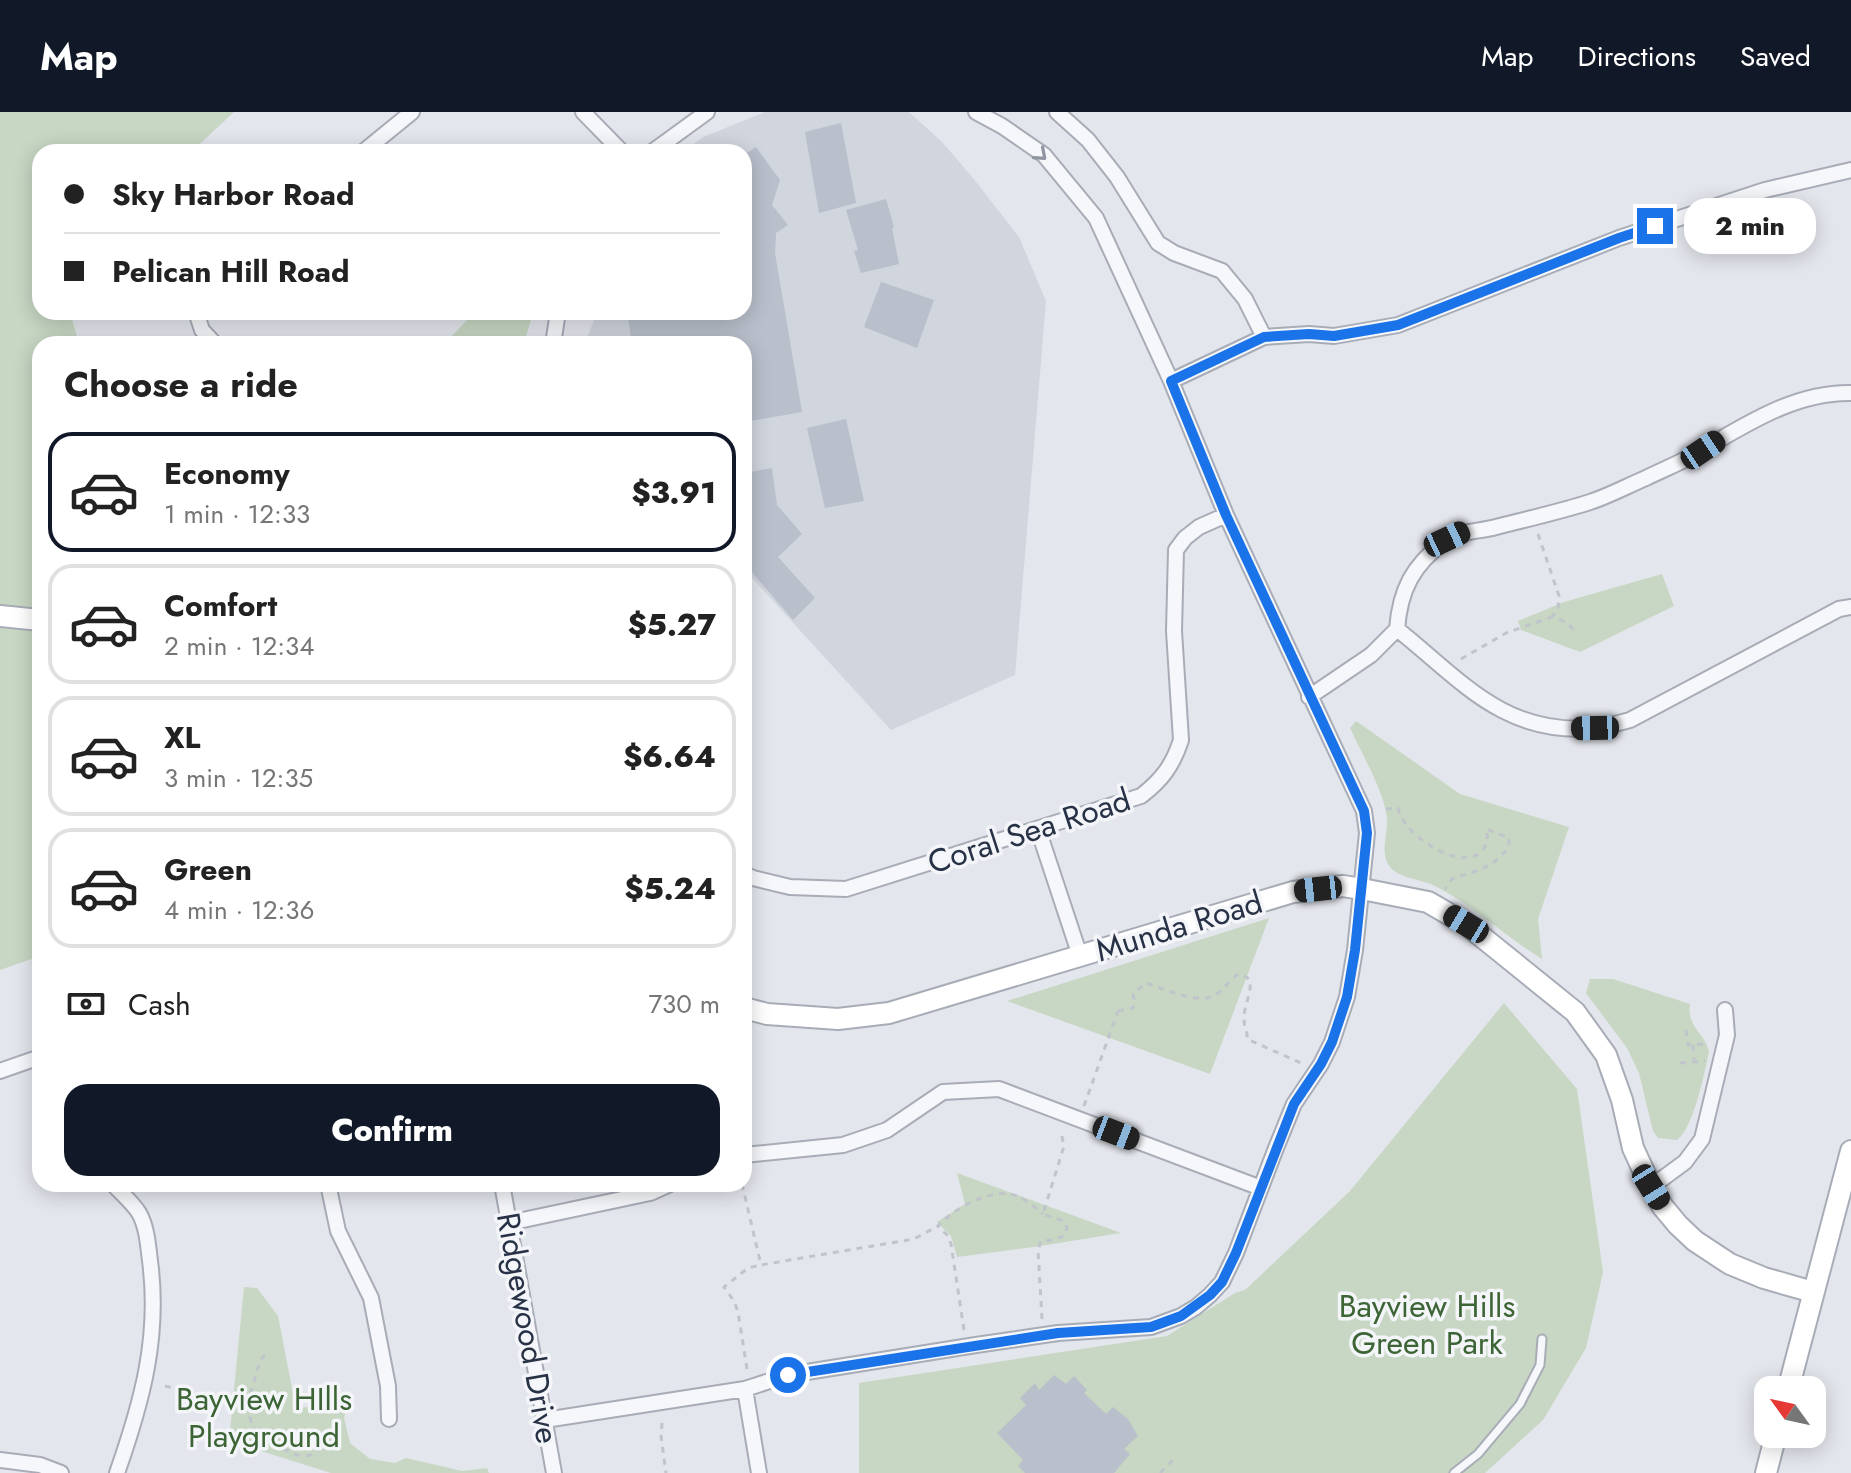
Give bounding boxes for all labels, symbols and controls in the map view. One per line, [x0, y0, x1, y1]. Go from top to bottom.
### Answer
text: Map [40, 29, 118, 84]
text: Map [1481, 36, 1533, 77]
text: Directions [1577, 36, 1696, 77]
text: Saved [1740, 36, 1811, 77]
one-way arrow [1031, 145, 1046, 160]
text: Sky Harbor Road [112, 173, 355, 216]
callout: 2 min [1683, 198, 1815, 254]
text: 2 min [1715, 207, 1785, 245]
route end [1637, 208, 1673, 244]
text: Pelican Hill Road [112, 250, 349, 293]
text: Choose a ride [64, 358, 298, 410]
car [1676, 427, 1730, 473]
text: Economy [164, 452, 290, 495]
icon: car [68, 456, 140, 528]
text: $3.91 [632, 471, 716, 514]
text: 1 min · 12:33 [164, 495, 310, 533]
car [1420, 518, 1474, 560]
text: Comfort [164, 584, 277, 627]
icon: car [68, 588, 140, 660]
text: $5.27 [628, 603, 716, 646]
text: 2 min · 12:34 [164, 627, 314, 665]
text: XL [164, 716, 200, 759]
car [1571, 716, 1619, 740]
icon: car [68, 720, 140, 792]
text: $6.64 [623, 735, 716, 778]
text: 3 min · 12:35 [164, 759, 313, 797]
street label: Coral Sea Road [922, 777, 1136, 885]
text: Green [164, 848, 252, 891]
icon: car [68, 852, 140, 924]
text: $5.24 [625, 867, 716, 910]
car [1293, 875, 1343, 903]
street label: Munda Road [1090, 879, 1268, 973]
text: 4 min · 12:36 [164, 891, 315, 929]
car [1439, 901, 1493, 947]
icon: cash [64, 982, 108, 1026]
text: Cash [128, 983, 191, 1026]
text: 730 m [648, 985, 720, 1023]
button: Confirm [64, 1084, 720, 1176]
car [1089, 1113, 1143, 1153]
car [1628, 1160, 1674, 1214]
street label: Ridgewood Drive [485, 1209, 571, 1447]
park label: Bayview Hills Green Park [1339, 1283, 1515, 1366]
route start [770, 1357, 806, 1393]
park label: Bayview HIlls Playground [176, 1376, 352, 1459]
north arrow [1754, 1376, 1826, 1448]
map controls [1754, 1376, 1826, 1448]

